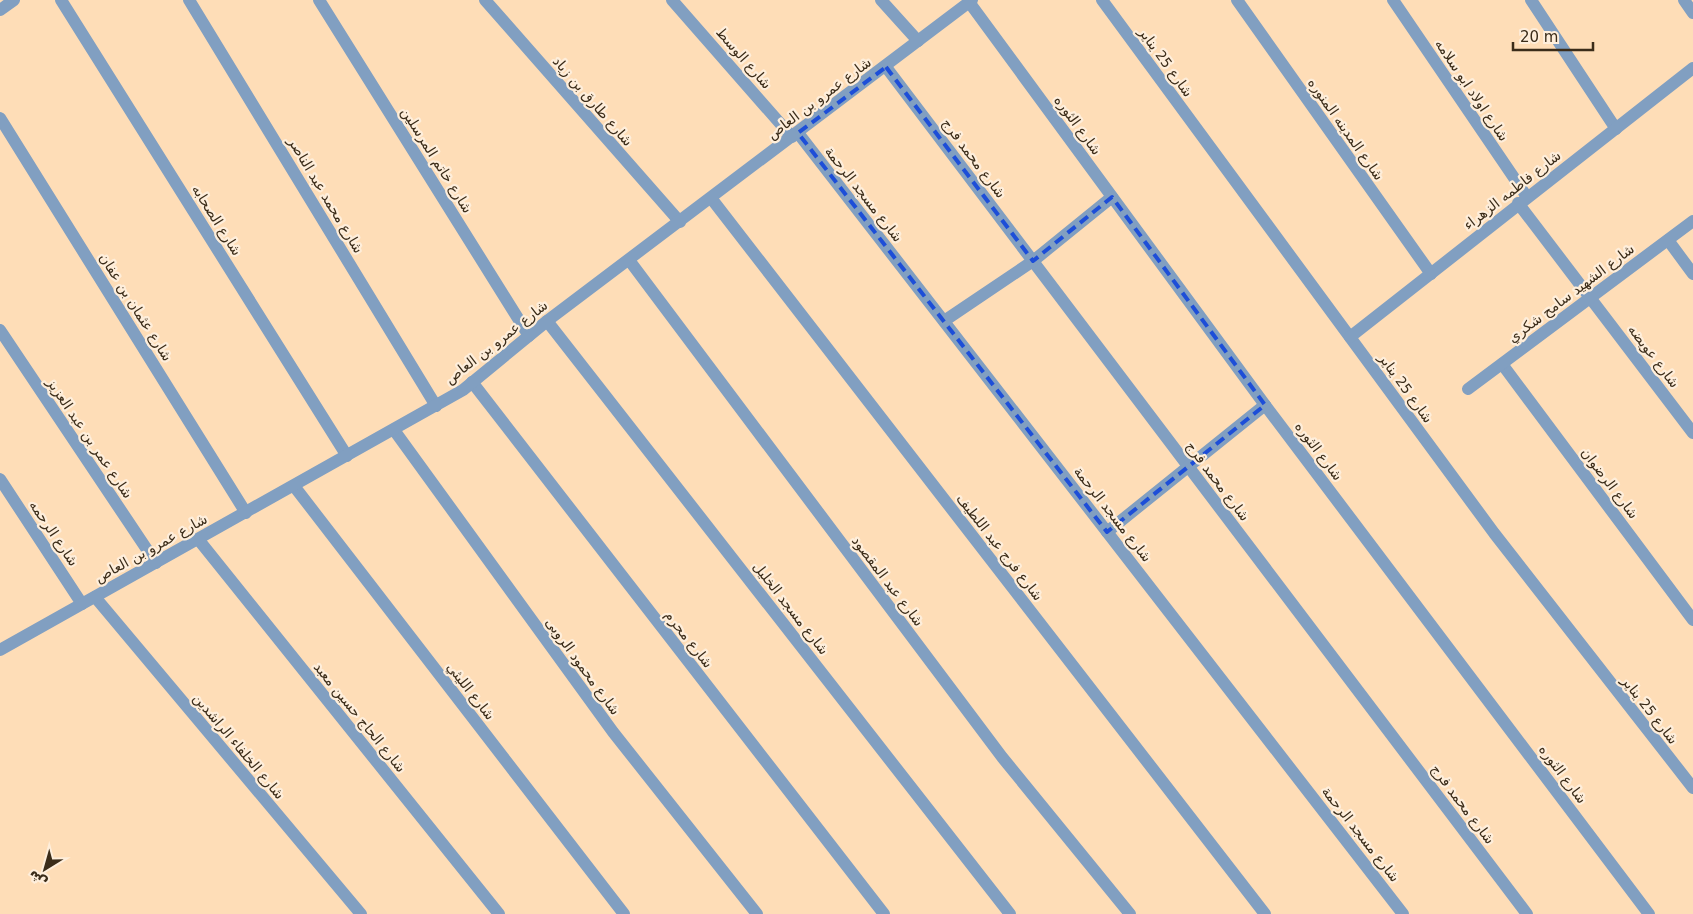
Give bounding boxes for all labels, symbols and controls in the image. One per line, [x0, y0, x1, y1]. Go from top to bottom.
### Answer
scale bar [1513, 20, 1593, 52]
street label: شارع 25 يناير [1134, 23, 1197, 100]
street label: شارع الوسط [712, 24, 775, 93]
text: 20 m [1520, 28, 1558, 46]
street label: شارع اولاد ابو سلامه [1431, 36, 1512, 145]
street label: شارع طارق بن زياد [549, 53, 636, 150]
street label: شارع عمرو بن العاص [764, 54, 875, 143]
street label: شارع المدينه المنوره [1304, 75, 1387, 184]
street label: شارع الثوره [1050, 92, 1105, 158]
street label: شارع خاتم المرسلين [397, 104, 476, 216]
street label: شارع محمد فرج [938, 115, 1009, 202]
street label: شارع محمد عبد الناصر [284, 133, 367, 256]
street label: شارع مسجد الرحمة [821, 143, 906, 245]
street label: شارع فاطمه الزهراء [1460, 147, 1564, 234]
street label: شارع الصحابه [188, 182, 245, 259]
street label: شارع الشهيد سامح شكري [1505, 240, 1638, 346]
street label: شارع عثمان بن عفان [95, 250, 176, 364]
street label: شارع عمرو بن العاص [441, 297, 551, 388]
street label: شارع عويضه [1624, 321, 1683, 391]
street label: شارع 25 يناير [1374, 349, 1437, 426]
street label: شارع عمر بن عبد العزيز [42, 374, 136, 502]
street label: شارع الثوره [1291, 419, 1346, 484]
street label: شارع محمد فرج [1182, 438, 1253, 525]
street label: شارع الرضوان [1577, 444, 1642, 522]
street label: شارع مسجد الرحمة [1070, 463, 1155, 565]
street label: شارع فرج عبد اللطيف [953, 491, 1047, 604]
street label: شارع الرحمه [25, 497, 82, 569]
street label: شارع عمرو بن العاص [92, 510, 210, 586]
street label: شارع عبد المقصود [848, 533, 927, 630]
street label: شارع مسجد الخليل [749, 559, 832, 658]
street label: شارع محرم [661, 607, 716, 672]
street label: شارع محمود الروبى [542, 614, 624, 718]
street label: شارع الحاج حسين معبد [310, 659, 409, 776]
street label: شارع الليثي [443, 659, 498, 724]
street label: شارع 25 يناير [1617, 672, 1682, 748]
street label: شارع الخلفاء الراشدين [189, 690, 288, 803]
street label: شارع الثوره [1535, 742, 1590, 807]
street label: شارع محمد فرج [1427, 761, 1498, 848]
street label: شارع مسجد الرحمة [1318, 783, 1403, 885]
north arrow [20, 844, 70, 894]
text: ش [25, 867, 50, 892]

